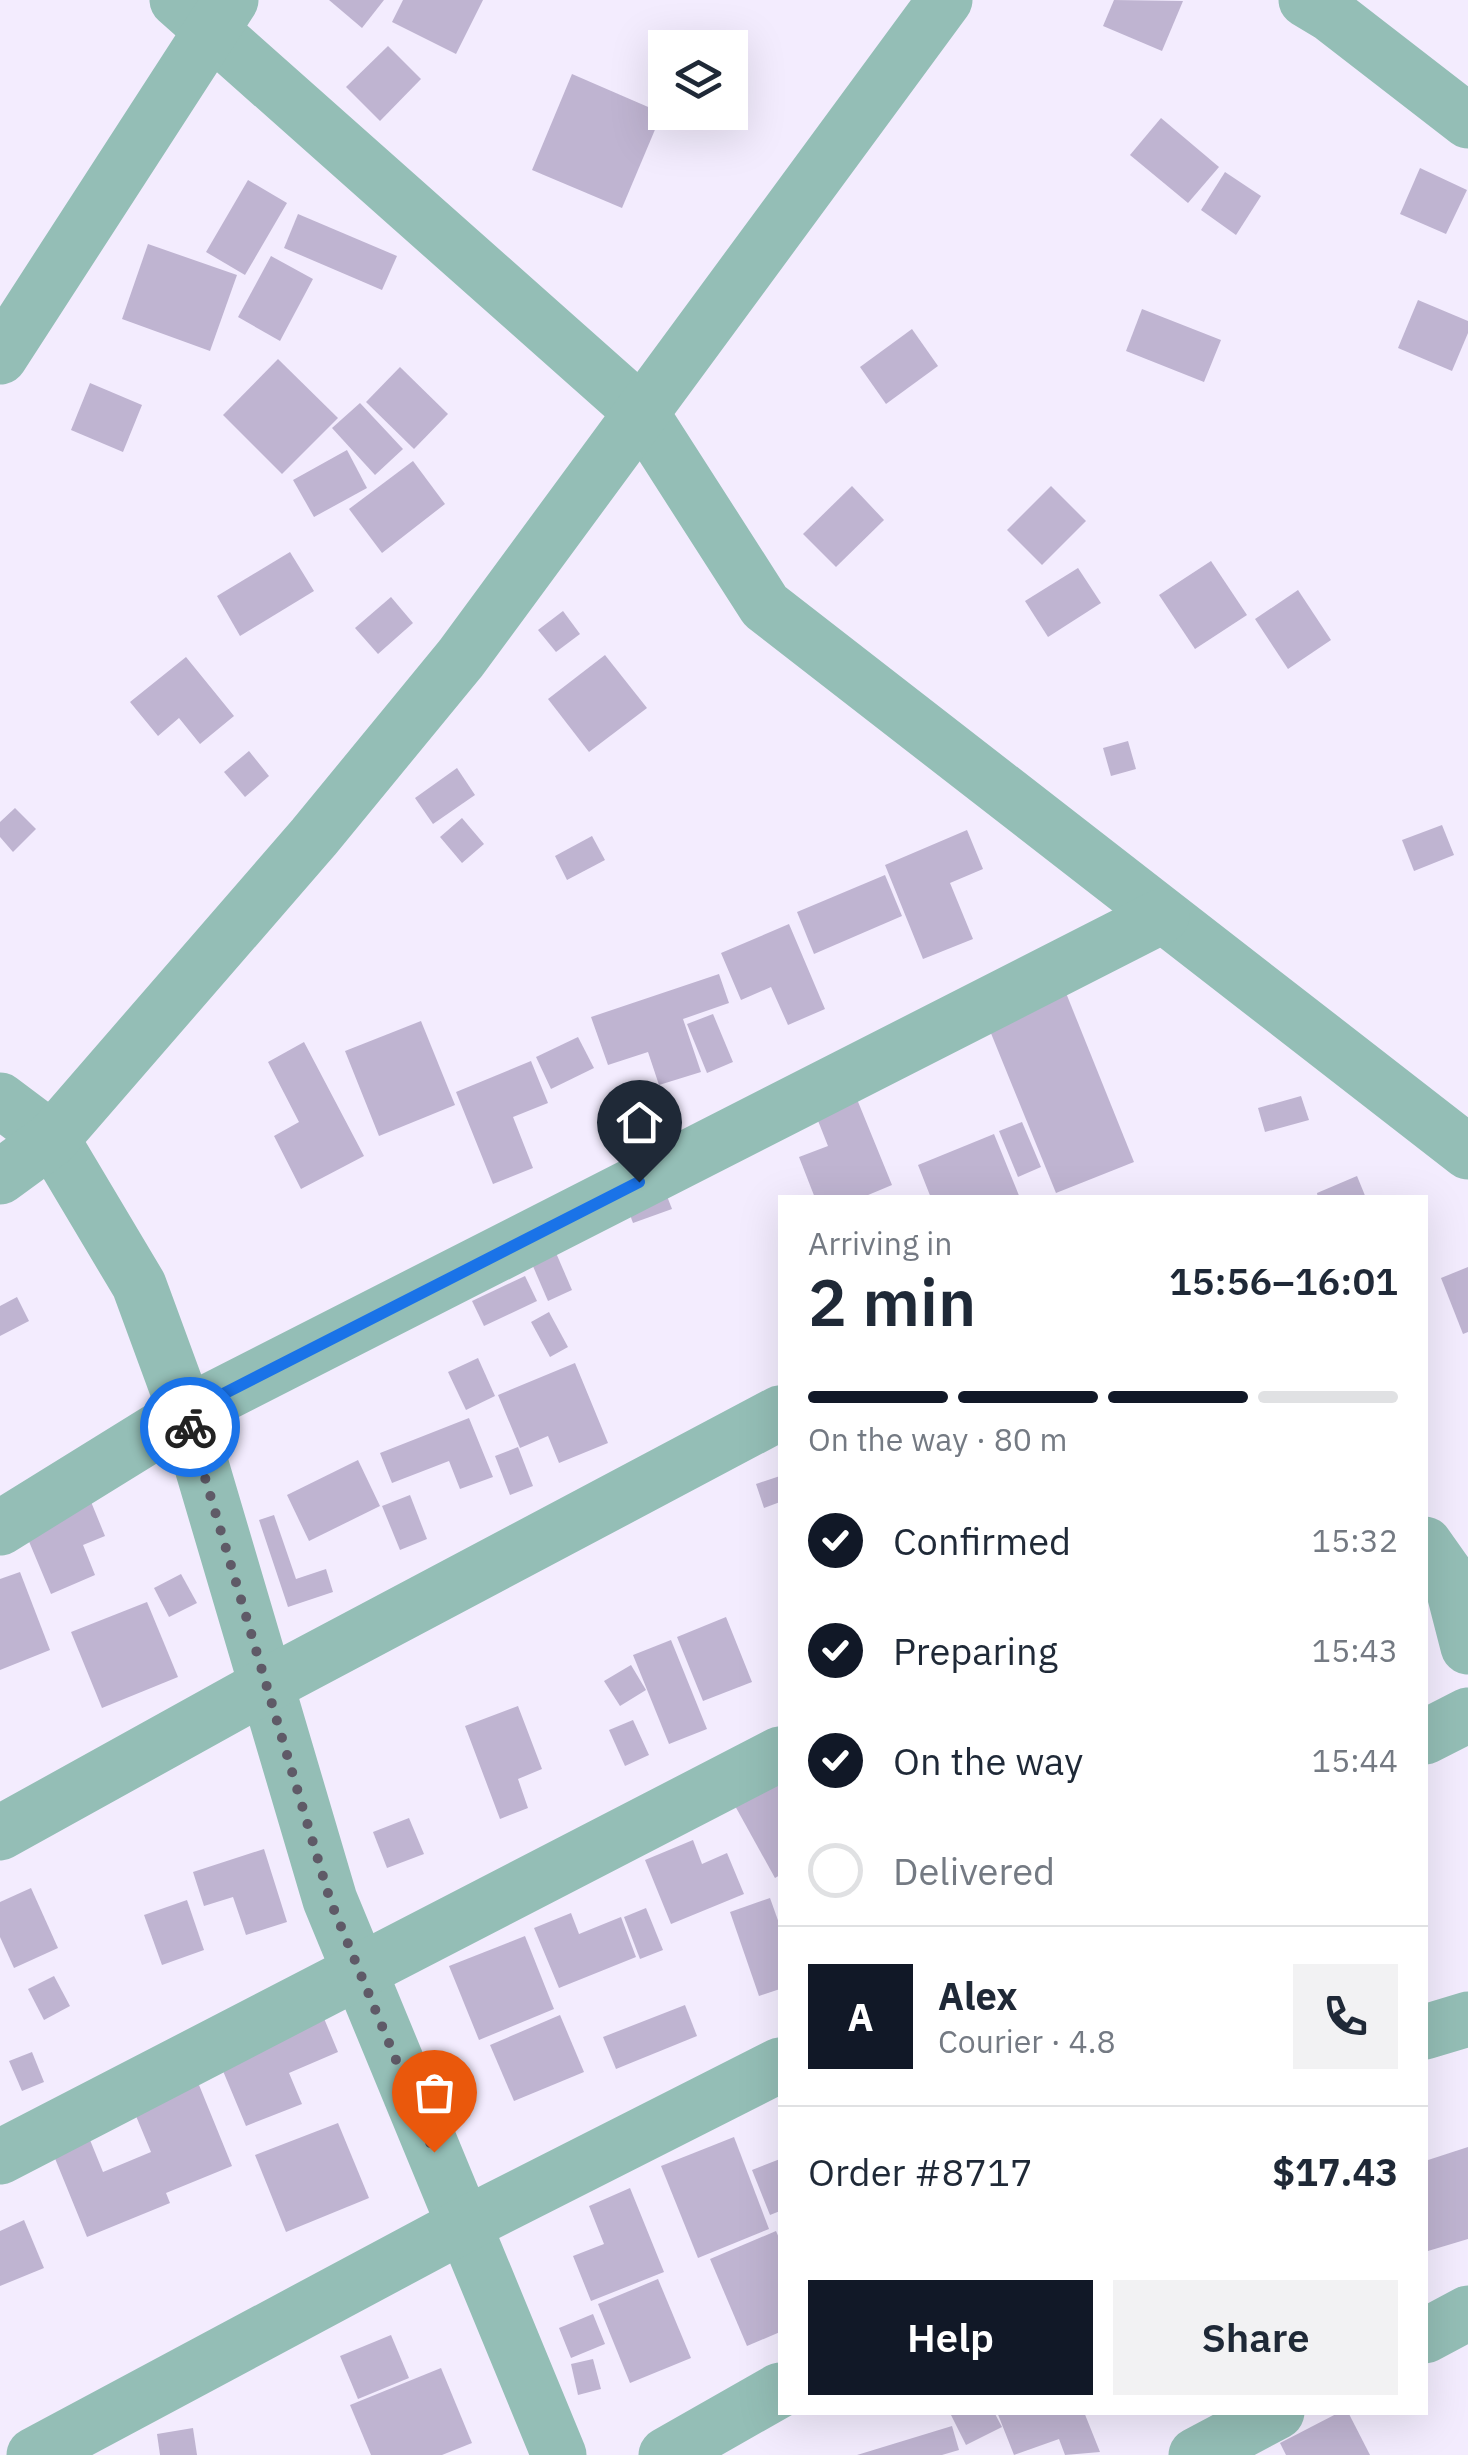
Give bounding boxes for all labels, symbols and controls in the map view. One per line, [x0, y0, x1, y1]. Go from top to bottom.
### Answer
map controls [648, 30, 748, 130]
button: layers [648, 30, 748, 130]
pin [597, 1080, 682, 1183]
icon: home [612, 1095, 667, 1150]
text: Arriving in [808, 1222, 953, 1264]
text: 15:56–16:01 [1169, 1256, 1398, 1305]
text: 2 min [808, 1259, 976, 1344]
courier [140, 1377, 240, 1477]
icon: bike [163, 1400, 218, 1455]
text: On the way · 80 m [808, 1418, 1068, 1460]
icon: check [808, 1513, 863, 1568]
text: Confirmed [893, 1516, 1071, 1565]
text: 15:32 [1312, 1519, 1398, 1561]
icon: check [808, 1623, 863, 1678]
text: Preparing [893, 1626, 1058, 1675]
text: 15:43 [1312, 1629, 1398, 1671]
icon: check [808, 1733, 863, 1788]
text: On the way [893, 1736, 1083, 1785]
text: 15:44 [1312, 1739, 1398, 1781]
text: Delivered [893, 1846, 1055, 1895]
button: phone [1293, 1964, 1398, 2069]
text: Alex [938, 1971, 1018, 2020]
text: A [847, 1992, 874, 2041]
text: Courier · 4.8 [938, 2020, 1116, 2062]
pin [392, 2050, 477, 2153]
icon: bag [407, 2065, 462, 2120]
text: Order #8717 [808, 2147, 1033, 2196]
text: $17.43 [1272, 2147, 1398, 2196]
button: Help [808, 2280, 1093, 2395]
button: Share [1113, 2280, 1398, 2395]

